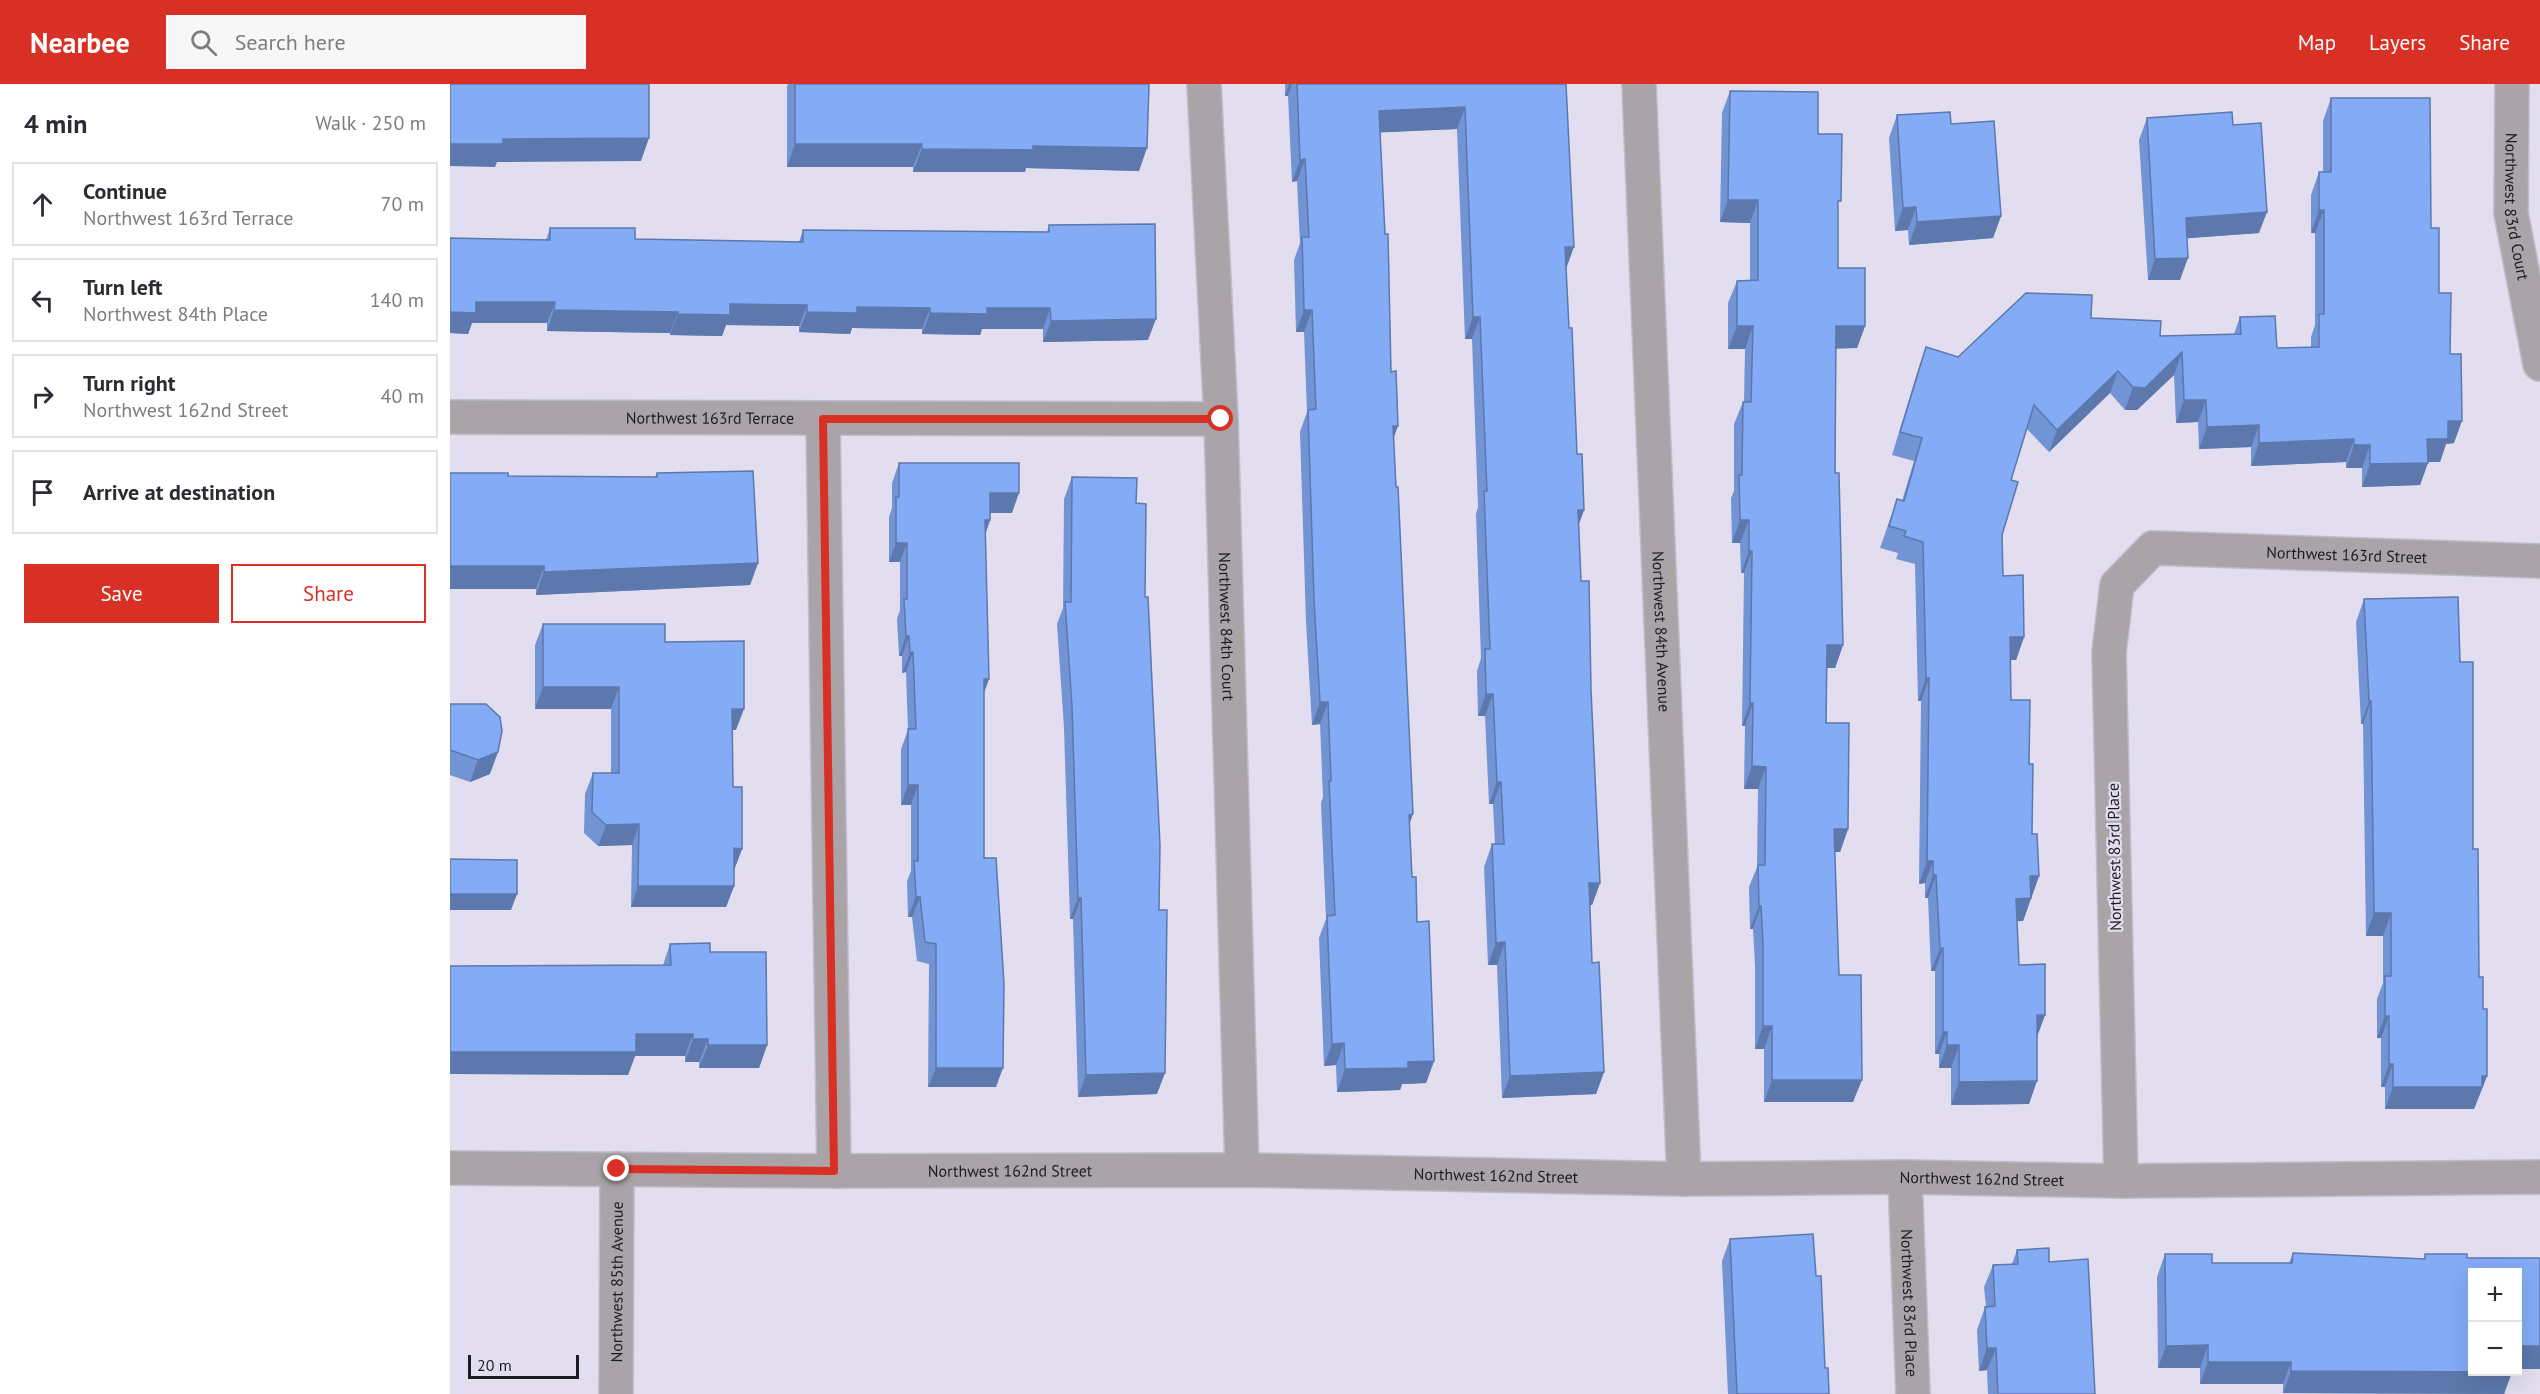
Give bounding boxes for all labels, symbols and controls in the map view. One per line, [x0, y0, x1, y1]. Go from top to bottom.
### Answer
search box [166, 15, 586, 69]
text: Nearbee [30, 24, 130, 61]
icon: search [187, 26, 220, 59]
text: Search here [235, 28, 346, 56]
text: Map [2298, 29, 2336, 56]
text: Layers [2369, 29, 2426, 56]
text: Share [2459, 29, 2510, 56]
text: 4 min [24, 107, 87, 140]
text: Walk · 250 m [315, 110, 426, 136]
street label: Northwest 83rd Court [2501, 133, 2534, 283]
text: Continue [83, 177, 167, 205]
icon: ahead [26, 188, 59, 221]
text: 70 m [381, 191, 424, 217]
text: Northwest 163rd Terrace [83, 205, 293, 231]
text: Turn left [83, 273, 163, 301]
icon: left [26, 284, 59, 317]
text: 140 m [370, 287, 424, 313]
text: Northwest 84th Place [83, 301, 268, 327]
text: Turn right [83, 369, 175, 397]
icon: right [26, 380, 59, 413]
text: 40 m [381, 383, 424, 409]
text: Northwest 162nd Street [83, 397, 288, 423]
route start [1207, 405, 1233, 431]
street label: Northwest 163rd Terrace [626, 407, 794, 428]
icon: arrive [26, 476, 59, 509]
text: Arrive at destination [83, 478, 275, 506]
street label: Northwest 163rd Street [2266, 542, 2428, 567]
street label: Northwest 84th Avenue [1648, 551, 1675, 712]
street label: Northwest 84th Court [1215, 552, 1239, 702]
button: Save [24, 564, 219, 623]
button: Share [231, 564, 426, 623]
street label: Northwest 83rd Place [2103, 783, 2125, 931]
route end [603, 1155, 629, 1181]
street label: Northwest 162nd Street [928, 1160, 1093, 1181]
street label: Northwest 162nd Street [1414, 1163, 1579, 1187]
street label: Northwest 162nd Street [1899, 1167, 2065, 1190]
street label: Northwest 85th Avenue [606, 1201, 627, 1363]
street label: Northwest 83rd Place [1897, 1229, 1922, 1377]
map controls [2468, 1268, 2522, 1376]
button: + [2468, 1268, 2522, 1322]
button: − [2468, 1322, 2522, 1376]
scale bar [468, 1352, 579, 1380]
text: 20 m [477, 1355, 512, 1375]

